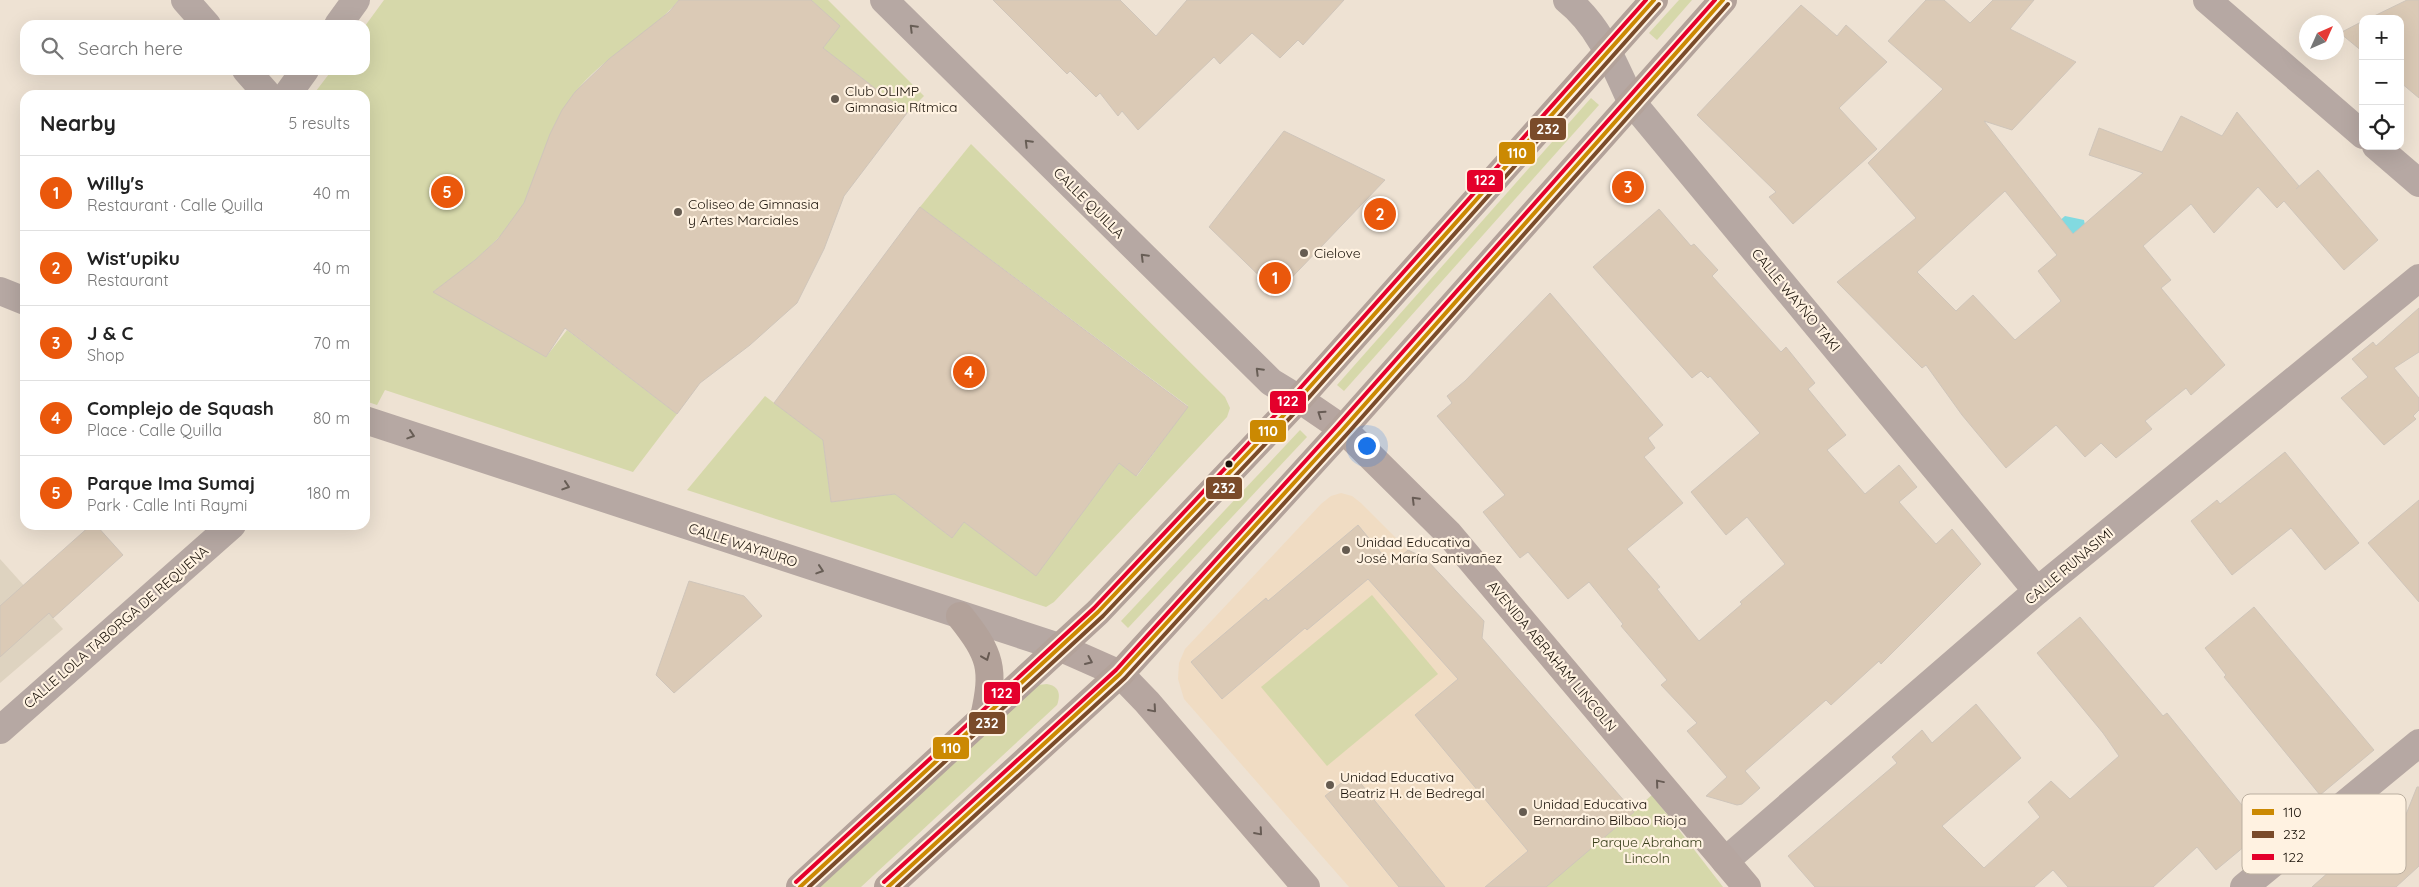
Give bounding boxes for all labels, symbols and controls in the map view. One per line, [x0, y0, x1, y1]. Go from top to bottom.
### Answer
north arrow [2299, 15, 2344, 60]
map controls [2359, 15, 2404, 150]
button: + [2359, 15, 2404, 60]
search box [20, 20, 370, 75]
one-way arrow [910, 25, 919, 34]
icon: search [38, 34, 66, 62]
text: Search here [78, 36, 183, 60]
button: − [2359, 60, 2404, 105]
place label: Club OLIMP Gimnasia Rítmica [845, 82, 958, 116]
marker: Club OLIMP Gimnasia Rítmica [829, 93, 841, 105]
button: locate [2359, 105, 2404, 150]
text: Nearby [40, 110, 116, 136]
text: 5 results [289, 113, 350, 133]
line badge: 232 [1529, 117, 1567, 141]
text: 232 [1536, 120, 1560, 138]
one-way arrow [1025, 140, 1034, 149]
line badge: 110 [1498, 141, 1536, 165]
text: 110 [1507, 144, 1527, 162]
street label: CALLE QUILLA [1050, 164, 1128, 242]
pin: 3 [1612, 168, 1644, 206]
line badge: 122 [1466, 169, 1504, 193]
text: Willy's [87, 171, 144, 195]
text: 122 [1474, 171, 1496, 189]
pin: 5 [431, 173, 463, 211]
text: 1 [53, 183, 59, 203]
text: 40 m [313, 183, 350, 203]
text: Restaurant · Calle Quilla [87, 195, 263, 215]
place label: Coliseo de Gimnasia y Artes Marciales [688, 195, 819, 229]
pin: 2 [1364, 195, 1396, 233]
marker: Coliseo de Gimnasia y Artes Marciales [672, 206, 684, 218]
place label: Cielove [1314, 244, 1361, 262]
street label: CALLE WAYÑO TAKI [1748, 245, 1844, 355]
text: Wist'upiku [87, 246, 180, 270]
marker: Cielove [1298, 247, 1310, 259]
one-way arrow [1141, 254, 1150, 263]
text: 2 [51, 258, 61, 278]
text: 40 m [313, 258, 350, 278]
pin: 1 [1259, 259, 1291, 297]
text: Restaurant [87, 270, 169, 290]
text: J & C [87, 321, 134, 345]
text: 3 [52, 333, 60, 353]
text: 70 m [313, 333, 350, 353]
text: Shop [87, 345, 124, 365]
pin: 4 [953, 353, 985, 391]
one-way arrow [1256, 368, 1265, 377]
line badge: 122 [1269, 390, 1307, 414]
text: 122 [1277, 392, 1299, 410]
text: Complejo de Squash [87, 396, 274, 420]
text: 4 [51, 408, 61, 428]
text: 80 m [313, 408, 350, 428]
one-way arrow [1317, 411, 1327, 420]
line badge: 110 [1249, 419, 1287, 443]
text: Place · Calle Quilla [87, 420, 222, 440]
text: 110 [1258, 422, 1278, 440]
one-way arrow [407, 429, 415, 439]
your location [1354, 433, 1380, 459]
unlabelled marker [1224, 459, 1234, 469]
text: Parque Ima Sumaj [87, 471, 255, 495]
line badge: 232 [1205, 476, 1243, 500]
text: 232 [1212, 479, 1236, 497]
one-way arrow [561, 480, 569, 490]
text: 5 [51, 483, 61, 503]
text: 180 m [307, 483, 350, 503]
text: Park · Calle Inti Raymi [87, 495, 248, 515]
one-way arrow [1412, 496, 1421, 505]
street label: CALLE WAYRURO [686, 519, 800, 571]
street label: CALLE RUNASIMI [2021, 524, 2117, 608]
place label: Unidad Educativa José María Santivañez [1356, 533, 1503, 567]
street label: CALLE LOLA TABORGA DE REQUENA [20, 542, 212, 712]
marker: Unidad Educativa José María Santivañez [1340, 544, 1352, 556]
one-way arrow [815, 564, 823, 574]
street label: AVENIDA ABRAHAM LINCOLN [1484, 577, 1620, 735]
one-way arrow [980, 652, 990, 660]
one-way arrow [1084, 654, 1093, 665]
line badge: 122 [983, 681, 1021, 705]
text: 122 [991, 684, 1013, 702]
one-way arrow [1148, 704, 1157, 713]
line badge: 232 [968, 711, 1006, 735]
text: 232 [975, 714, 999, 732]
line badge: 110 [932, 736, 970, 760]
text: 110 [941, 739, 961, 757]
place label: Unidad Educativa Beatriz H. de Bedregal [1340, 768, 1485, 802]
marker: Unidad Educativa Beatriz H. de Bedregal [1324, 779, 1336, 791]
one-way arrow [1656, 780, 1665, 789]
legend [2242, 794, 2406, 874]
place label: Unidad Educativa Bernardino Bilbao Rioja [1533, 795, 1687, 829]
text: 110 [2283, 803, 2302, 821]
marker: Unidad Educativa Bernardino Bilbao Rioja [1517, 806, 1529, 818]
text: 232 [2283, 825, 2306, 843]
one-way arrow [1254, 827, 1263, 836]
park label: Parque Abraham Lincoln [1592, 833, 1702, 867]
text: 122 [2283, 848, 2304, 866]

